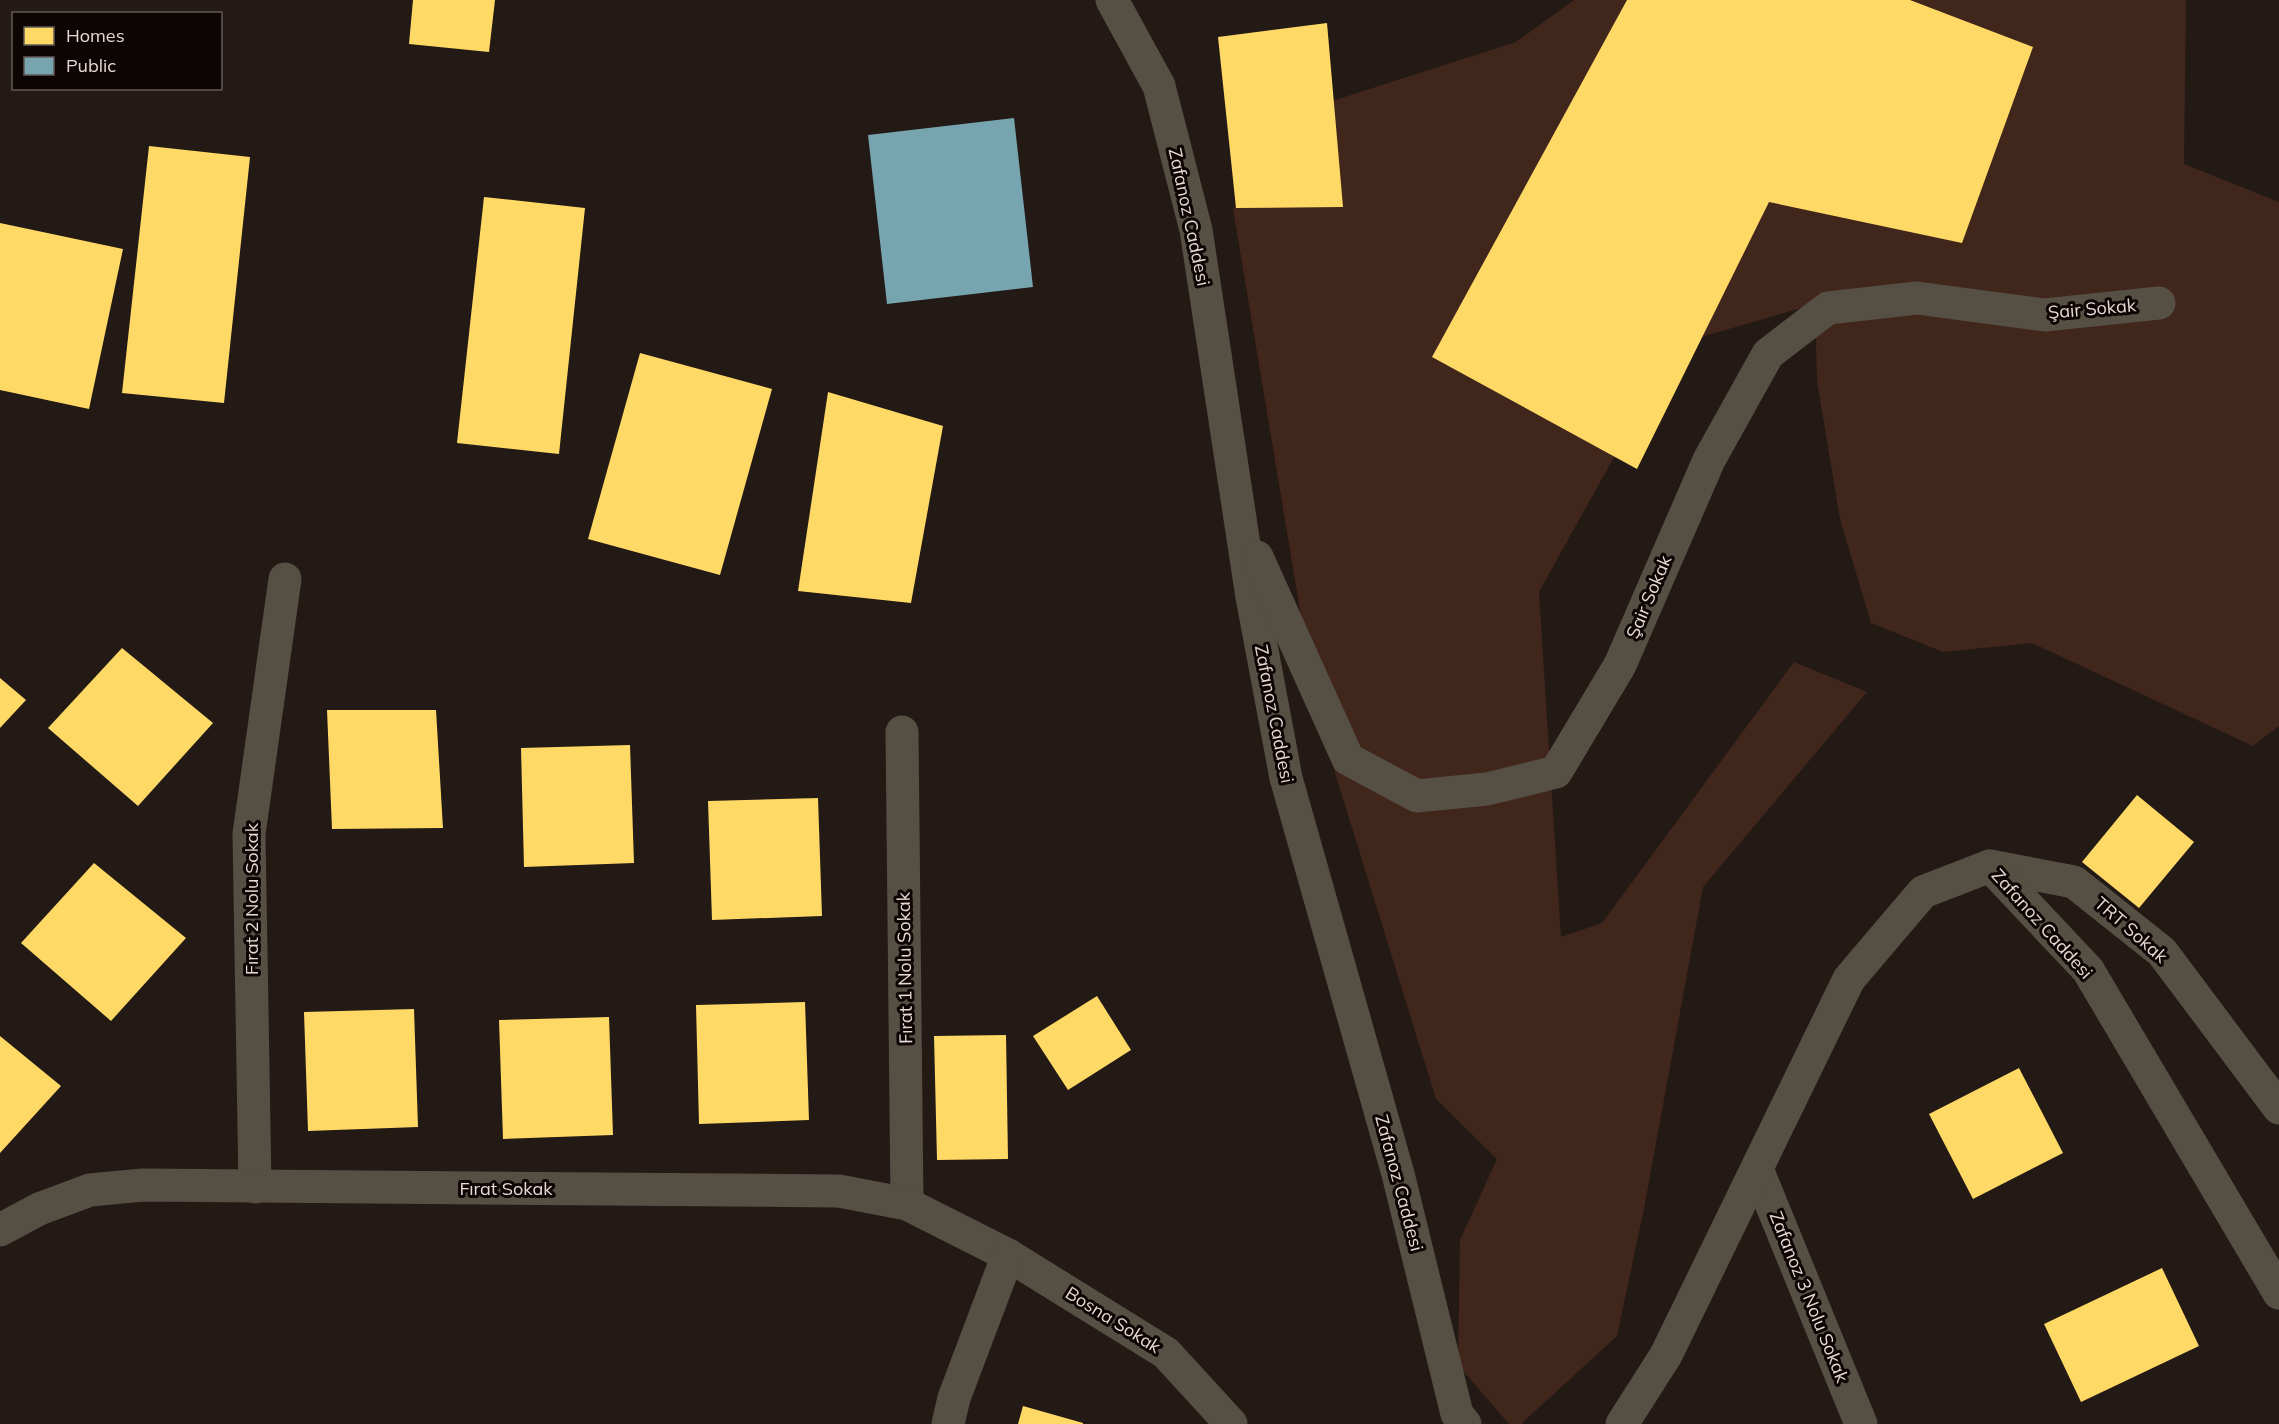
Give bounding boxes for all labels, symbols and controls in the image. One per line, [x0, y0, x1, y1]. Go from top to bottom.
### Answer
legend [12, 12, 222, 90]
text: Homes [66, 24, 125, 47]
text: Public [66, 54, 116, 77]
street label: Zafanoz Caddesi [1164, 146, 1215, 288]
street label: Şair Sokak [2047, 293, 2138, 324]
street label: Şair Sokak [1621, 551, 1677, 642]
street label: Zafanoz Caddesi [1250, 643, 1299, 785]
street label: Fırat 2 Nolu Sokak [240, 822, 263, 975]
street label: Zafanoz Caddesi [1987, 864, 2098, 983]
street label: Fırat 1 Nolu Sokak [892, 891, 917, 1044]
street label: TRT Sokak [2090, 892, 2173, 968]
street label: Zafanoz Caddesi [1370, 1112, 1429, 1254]
street label: Fırat Sokak [459, 1177, 553, 1200]
street label: Zafanoz 3 Nolu Sokak [1765, 1208, 1855, 1386]
street label: Bosna Sokak [1061, 1281, 1166, 1358]

